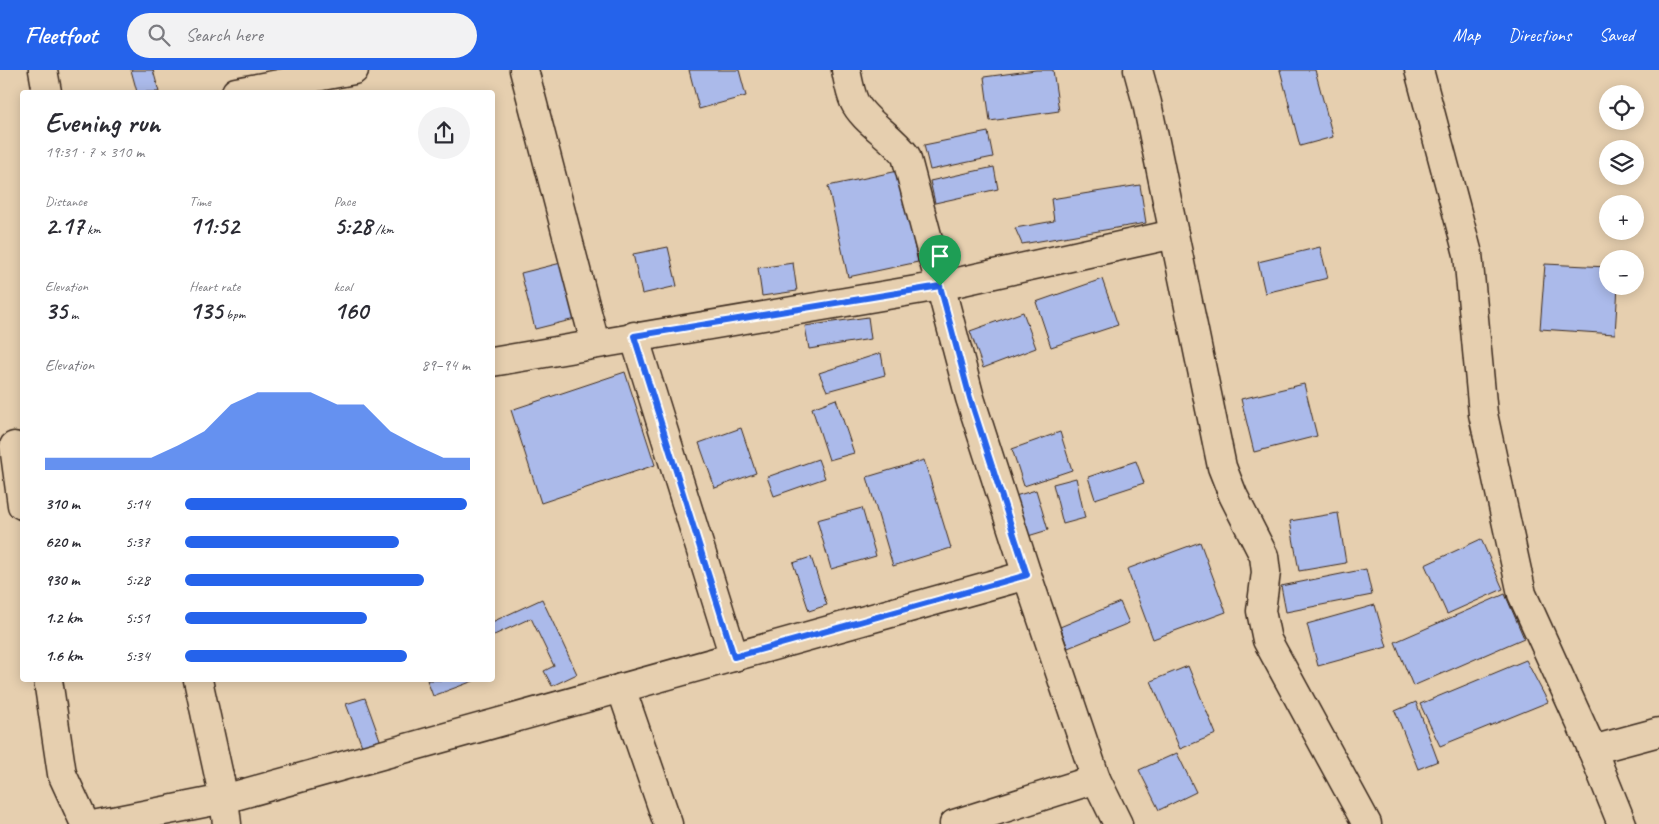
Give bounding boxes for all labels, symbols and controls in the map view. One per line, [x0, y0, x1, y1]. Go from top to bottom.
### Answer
search box [127, 13, 477, 58]
text: Fleetfoot [25, 20, 97, 50]
icon: search [145, 21, 173, 49]
text: Search here [185, 23, 263, 47]
text: Map [1453, 24, 1480, 46]
text: Directions [1508, 24, 1571, 46]
text: Saved [1599, 24, 1634, 46]
map controls [1599, 85, 1644, 295]
button: locate [1599, 85, 1644, 130]
text: Evening run [45, 105, 160, 140]
button: share [418, 107, 470, 159]
button: layers [1599, 140, 1644, 185]
text: 19:31 · 7 × 310 m [45, 142, 144, 162]
text: Distance [45, 193, 87, 210]
text: Time [189, 193, 211, 210]
text: Pace [334, 193, 355, 210]
button: + [1599, 195, 1644, 240]
text: 2.17 [45, 210, 84, 242]
text: 11:52 [189, 210, 239, 242]
text: 5:28 [334, 210, 372, 242]
text: km [84, 221, 101, 238]
text: /km [372, 221, 394, 238]
pin [919, 235, 961, 286]
icon: arrive [926, 242, 954, 270]
button: − [1599, 250, 1644, 295]
text: Elevation [45, 278, 88, 295]
text: Heart rate [189, 278, 240, 295]
text: kcal [334, 278, 352, 295]
text: 35 [45, 295, 67, 327]
text: 135 [189, 295, 223, 327]
text: 160 [334, 295, 368, 327]
text: m [67, 306, 78, 323]
text: bpm [223, 306, 245, 323]
text: Elevation [45, 355, 94, 375]
text: 89–94 m [421, 355, 470, 375]
text: 310 m [45, 494, 80, 514]
text: 5:14 [125, 494, 150, 514]
text: 620 m [45, 532, 80, 552]
text: 5:37 [125, 532, 150, 552]
text: 930 m [45, 570, 79, 590]
text: 5:28 [125, 570, 150, 590]
text: 1.2 km [45, 608, 82, 628]
text: 5:51 [125, 608, 150, 628]
text: 1.6 km [45, 646, 83, 666]
text: 5:34 [125, 646, 150, 666]

